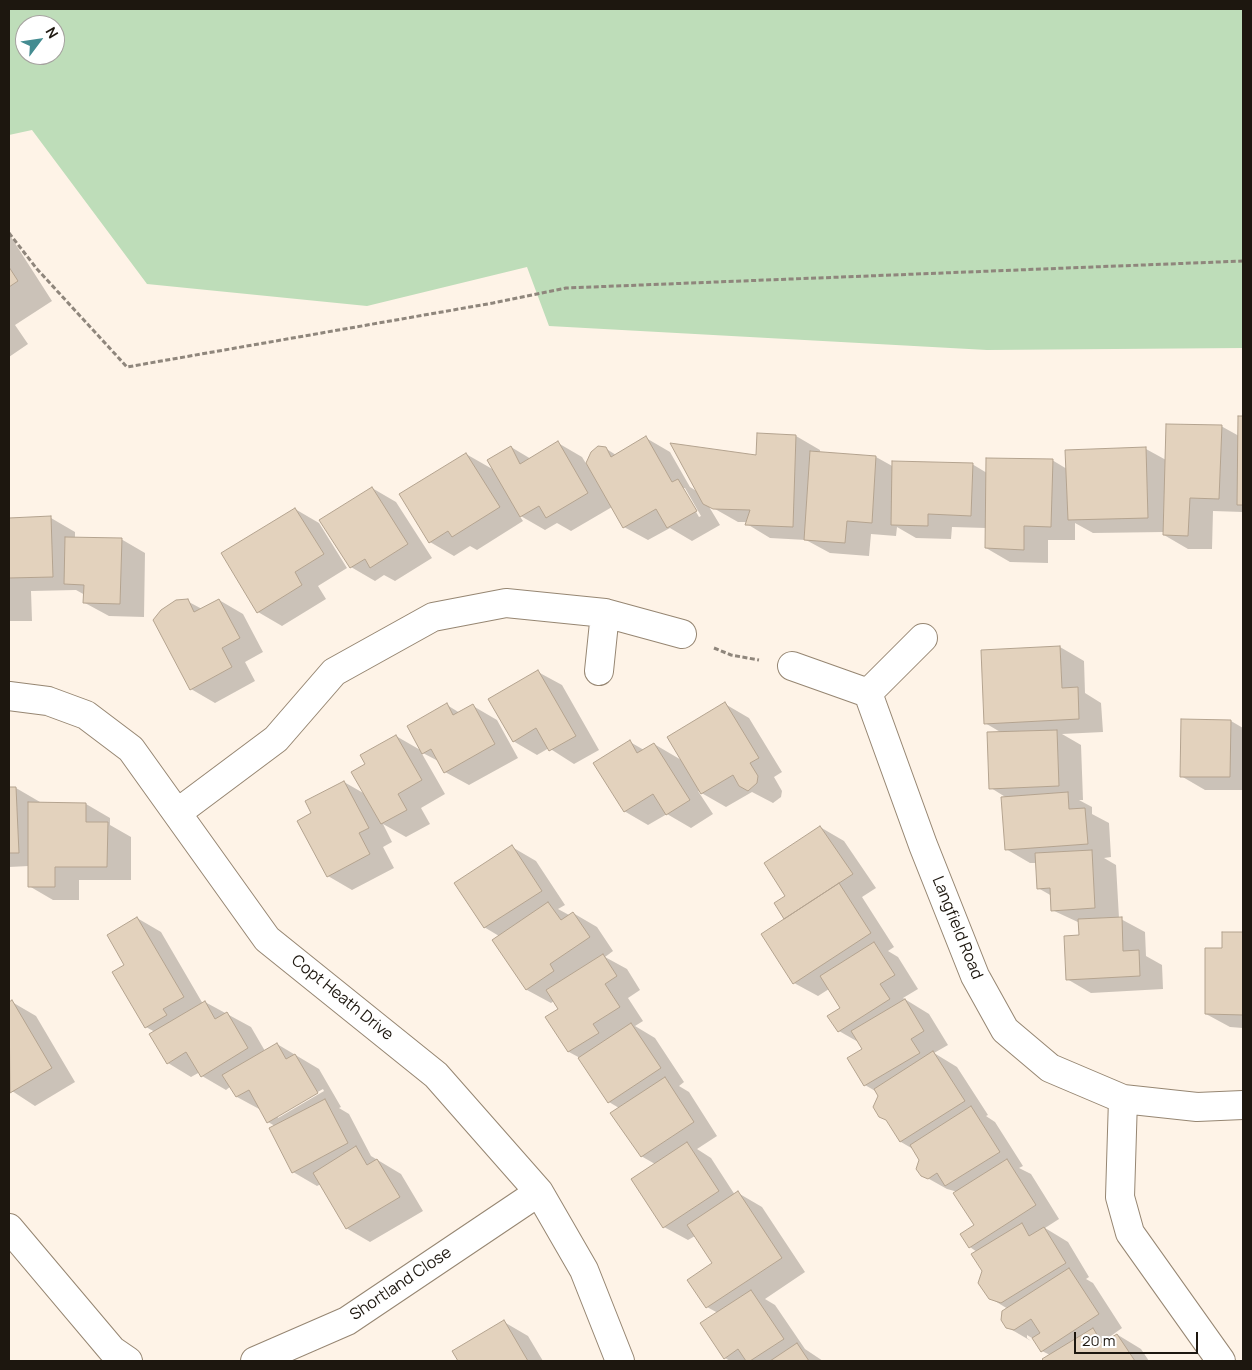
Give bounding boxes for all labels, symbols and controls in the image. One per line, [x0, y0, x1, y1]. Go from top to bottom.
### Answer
north arrow [15, 15, 65, 65]
text: N [42, 23, 63, 42]
street label: Langfield Road [928, 874, 986, 982]
street label: Copt Heath Drive [287, 951, 397, 1045]
street label: Shortland Close [347, 1243, 455, 1325]
scale bar [1077, 1322, 1201, 1354]
text: 20 m [1082, 1330, 1115, 1351]

